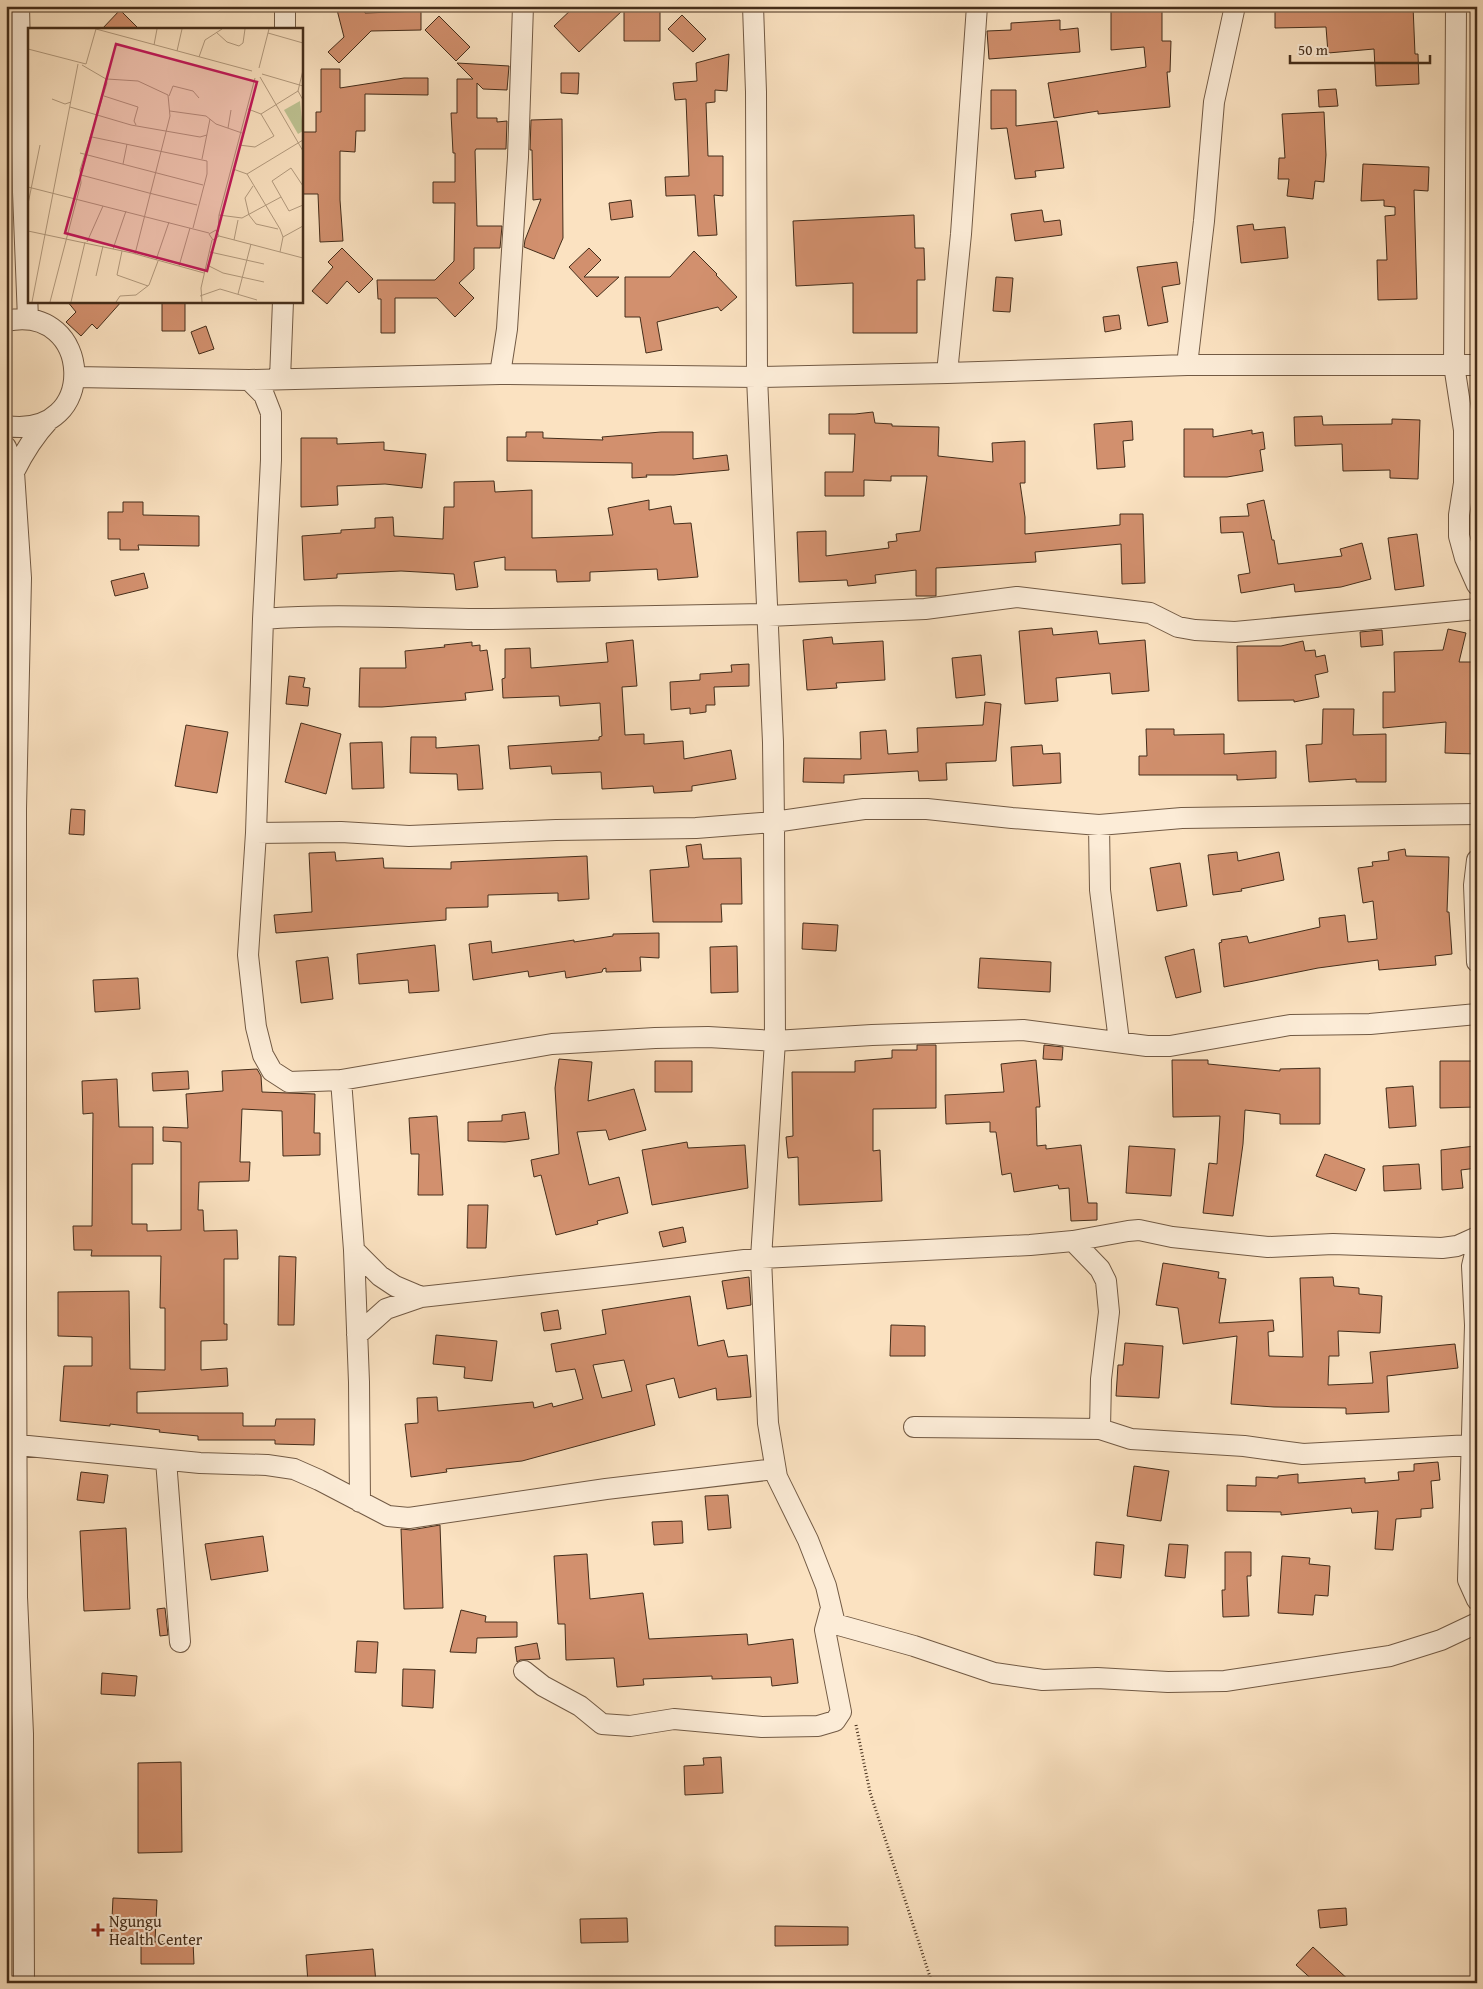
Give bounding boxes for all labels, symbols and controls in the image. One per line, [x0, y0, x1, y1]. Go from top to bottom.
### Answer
inset map [28, 28, 302, 302]
scale bar [1290, 32, 1430, 64]
text: 50 m [1298, 39, 1329, 60]
place label: Ngungu Health Center [109, 1909, 203, 1951]
marker: Ngungu Health Center [91, 1923, 105, 1937]

